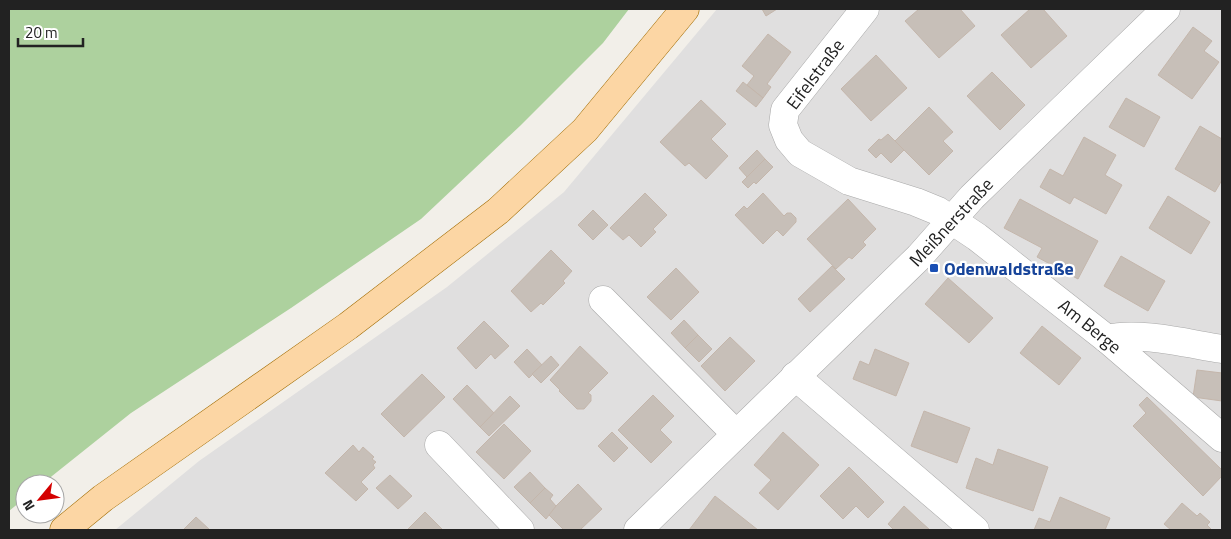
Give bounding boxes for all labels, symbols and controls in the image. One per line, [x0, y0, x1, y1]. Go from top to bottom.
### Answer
scale bar [18, 15, 82, 47]
text: 20 m [25, 21, 58, 44]
street label: Eifelstraße [779, 33, 851, 115]
street label: Meißnerstraße [903, 172, 999, 272]
place label: Odenwaldstraße [944, 255, 1074, 282]
marker: Odenwaldstraße [928, 262, 940, 274]
street label: Am Berge [1053, 292, 1127, 360]
north arrow [15, 474, 65, 524]
text: N [17, 496, 40, 515]

